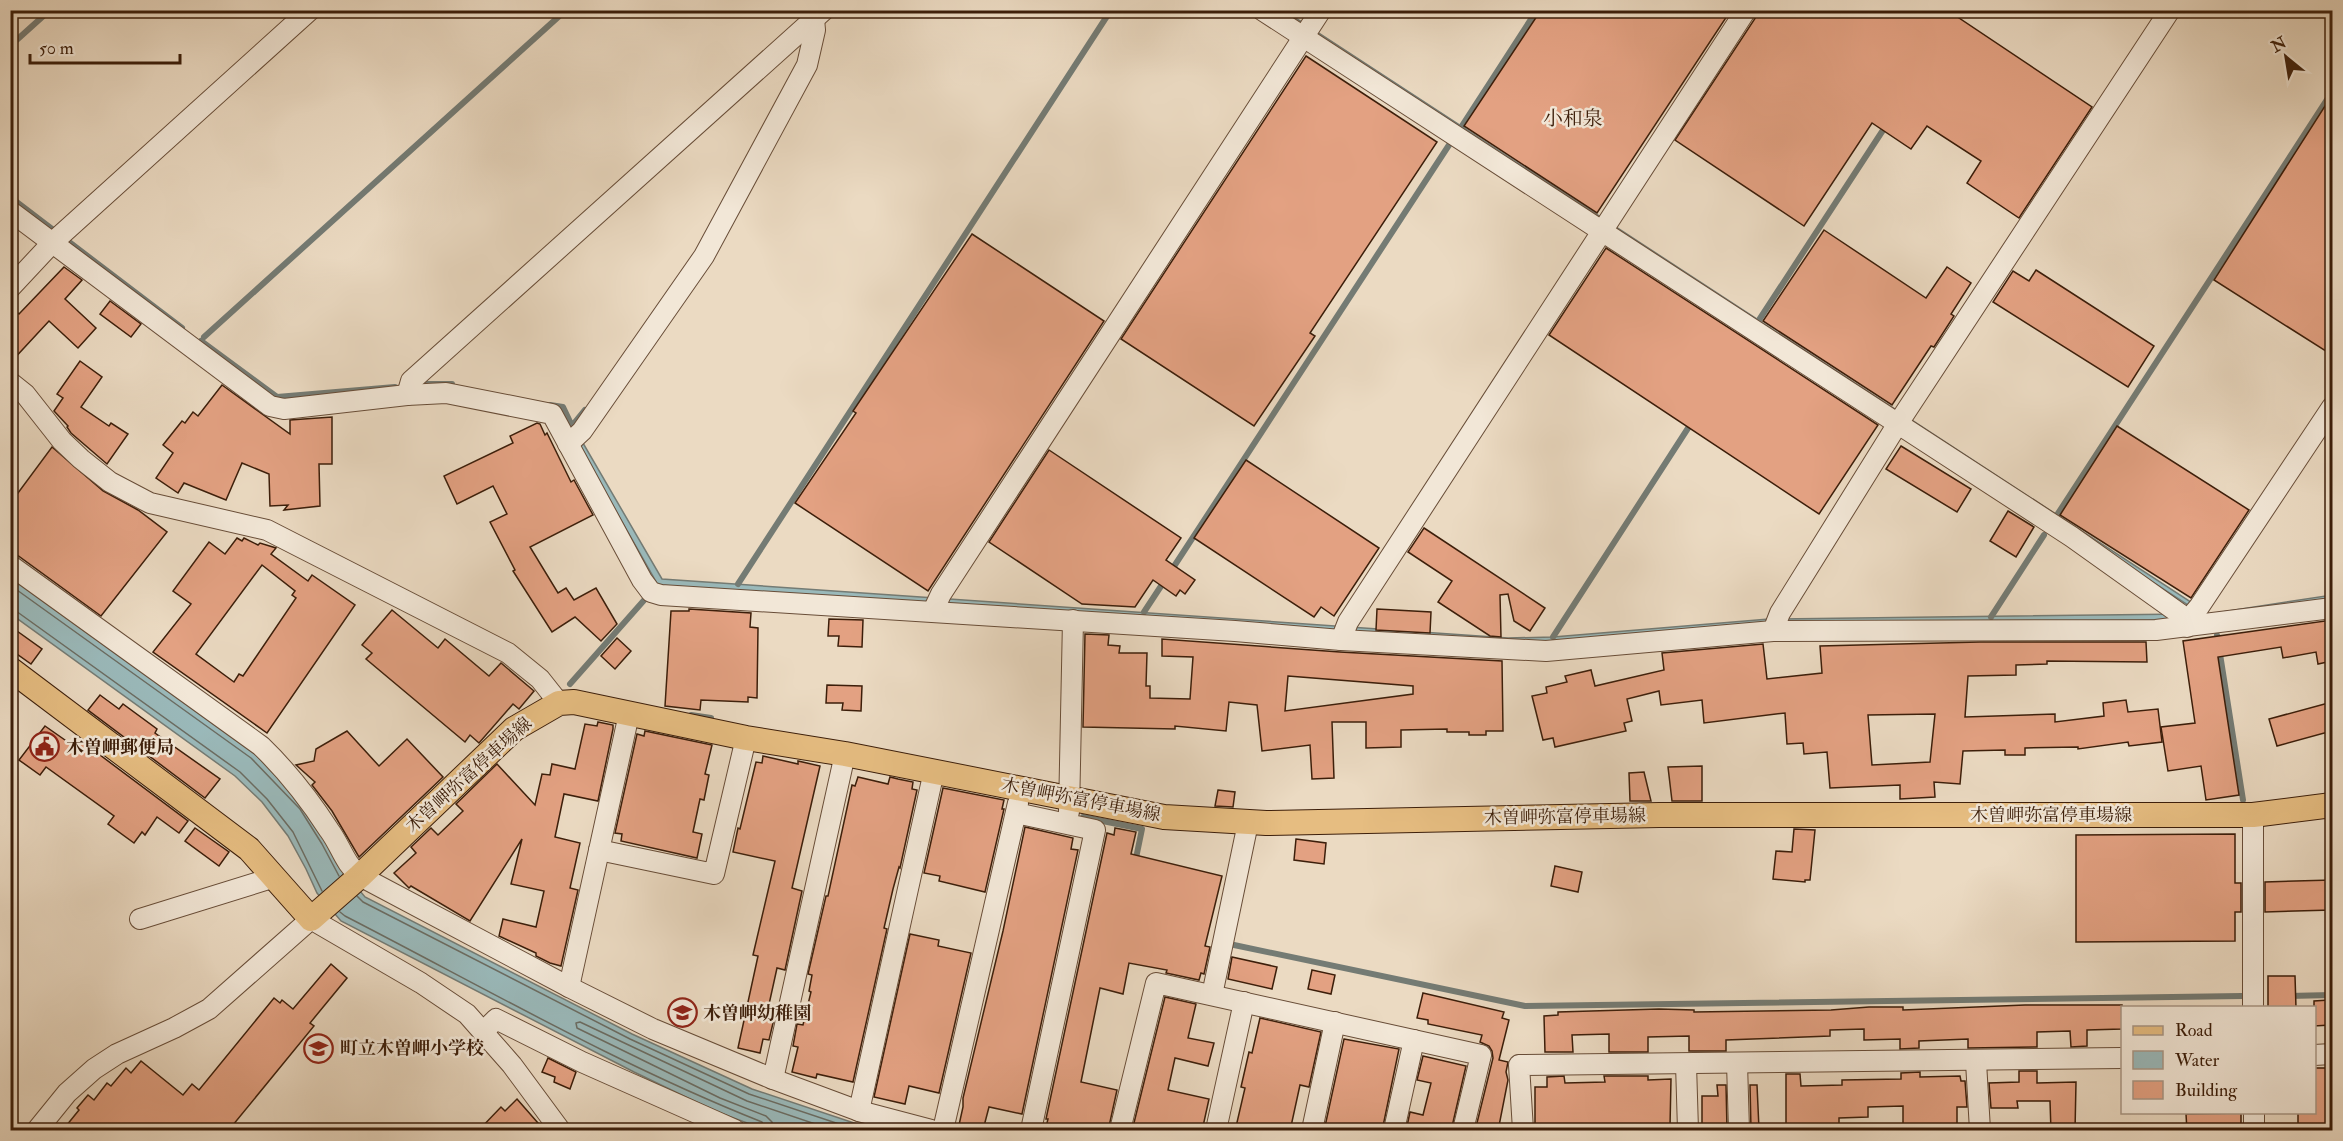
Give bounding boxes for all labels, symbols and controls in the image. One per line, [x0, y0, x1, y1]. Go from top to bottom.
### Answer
scale bar [30, 27, 180, 65]
north arrow [2256, 27, 2316, 87]
text: N [2267, 32, 2291, 58]
text: 50 m [39, 37, 74, 60]
district label: 小和泉 [1543, 106, 1603, 131]
street label: 木曽岬弥富停車場線 [401, 712, 537, 838]
public building icon: 木曽岬郵便局 [29, 731, 61, 763]
place label: 木曽岬郵便局 [66, 736, 174, 759]
street label: 木曽岬弥富停車場線 [999, 773, 1163, 827]
street label: 木曽岬弥富停車場線 [1484, 804, 1646, 830]
street label: 木曽岬弥富停車場線 [1970, 804, 2132, 827]
school or university icon: 木曽岬幼稚園 [666, 997, 698, 1029]
place label: 木曽岬幼稚園 [703, 1002, 811, 1025]
legend [2121, 1006, 2316, 1114]
text: Road [2175, 1019, 2213, 1042]
school or university icon: 町立木曽岬小学校 [303, 1032, 335, 1064]
place label: 町立木曽岬小学校 [340, 1037, 484, 1060]
text: Water [2174, 1049, 2219, 1072]
text: Building [2175, 1079, 2238, 1102]

